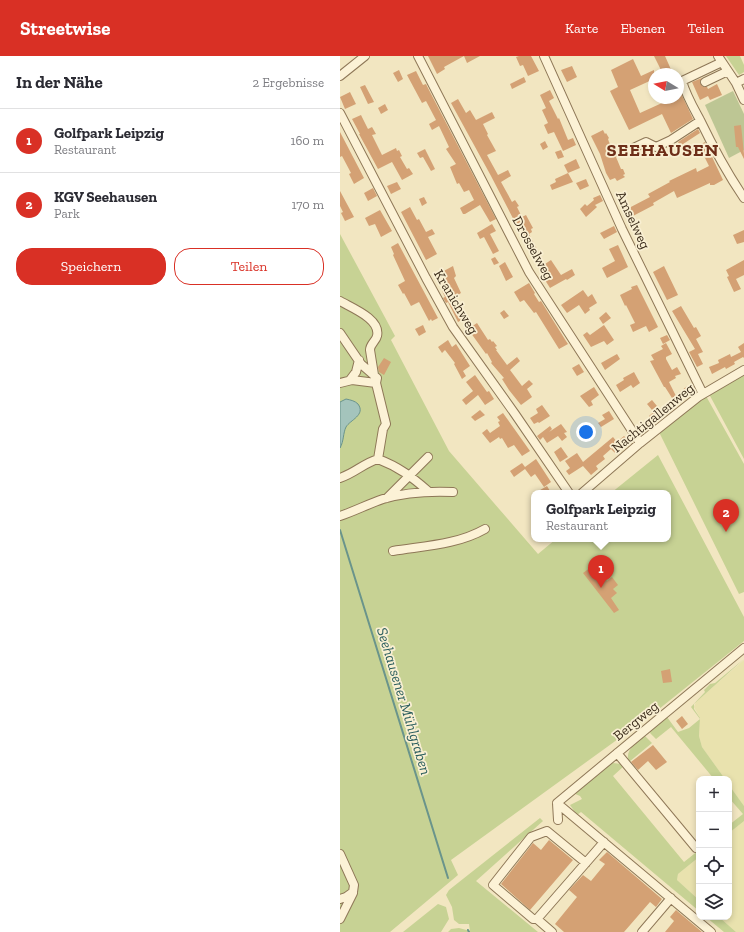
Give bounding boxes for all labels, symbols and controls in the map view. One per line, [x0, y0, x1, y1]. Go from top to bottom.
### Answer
text: Streetwise [20, 17, 110, 40]
text: Karte [565, 20, 598, 37]
text: Ebenen [620, 20, 665, 37]
text: Teilen [687, 20, 724, 37]
north arrow [648, 68, 684, 104]
text: In der Nähe [16, 72, 103, 92]
text: 2 Ergebnisse [252, 75, 324, 90]
text: Golfpark Leipzig [54, 124, 164, 142]
text: 1 [26, 133, 32, 148]
text: 160 m [290, 133, 324, 148]
district label: SEEHAUSEN [607, 139, 719, 161]
text: Restaurant [54, 142, 116, 157]
text: KGV Seehausen [54, 188, 157, 206]
street label: Amselweg [612, 188, 654, 252]
text: 2 [26, 197, 32, 212]
text: 170 m [291, 197, 324, 212]
text: Park [54, 206, 80, 221]
street label: Drosselweg [509, 213, 558, 283]
button: Speichern [16, 248, 166, 285]
button: Teilen [174, 248, 324, 285]
street label: Kranichweg [430, 267, 482, 338]
street label: Nachtigallenweg [608, 379, 698, 456]
your location [576, 422, 596, 442]
popup [531, 490, 671, 542]
pin: 2 [713, 499, 739, 532]
text: Golfpark Leipzig [546, 500, 656, 518]
text: Restaurant [546, 518, 608, 533]
pin: 1 [588, 555, 614, 588]
water label: Seehausener Mühlgraben [373, 625, 435, 777]
street label: Bergweg [610, 697, 662, 744]
map controls [696, 776, 732, 920]
button: + [696, 776, 732, 812]
button: − [696, 812, 732, 848]
button: locate [696, 848, 732, 884]
button: layers [696, 884, 732, 920]

